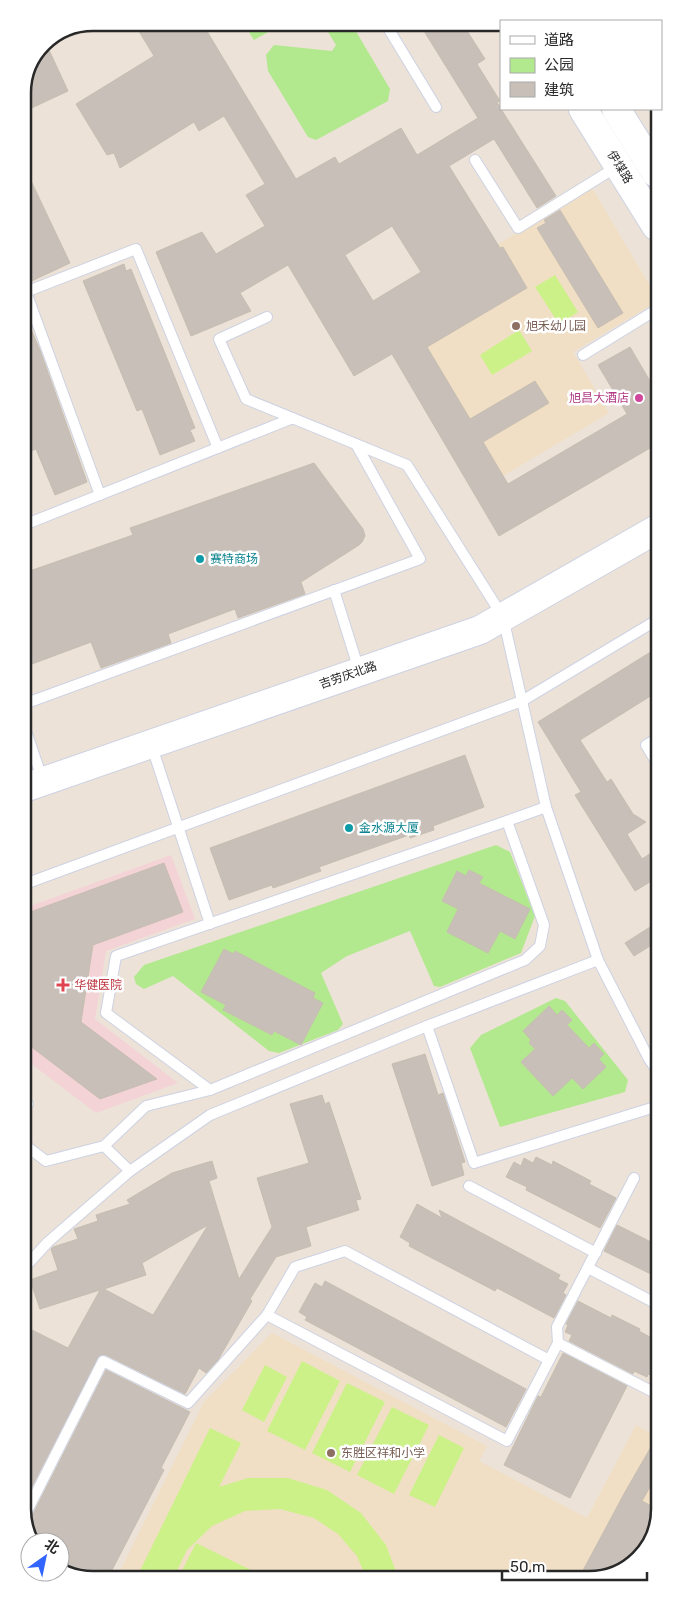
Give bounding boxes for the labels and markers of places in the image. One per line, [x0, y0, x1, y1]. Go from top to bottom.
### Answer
place label: 旭禾幼儿园 [526, 319, 586, 333]
marker: 旭禾幼儿园 [510, 320, 522, 332]
place label: 旭昌大酒店 [569, 391, 629, 405]
marker: 旭昌大酒店 [633, 392, 645, 404]
place label: 赛特商场 [210, 552, 258, 566]
marker: 赛特商场 [194, 553, 206, 565]
place label: 金水源大厦 [359, 821, 419, 835]
marker: 金水源大厦 [343, 822, 355, 834]
marker: 华健医院 [56, 978, 70, 992]
place label: 华健医院 [74, 978, 122, 992]
place label: 东胜区祥和小学 [341, 1446, 425, 1460]
marker: 东胜区祥和小学 [325, 1447, 337, 1459]

